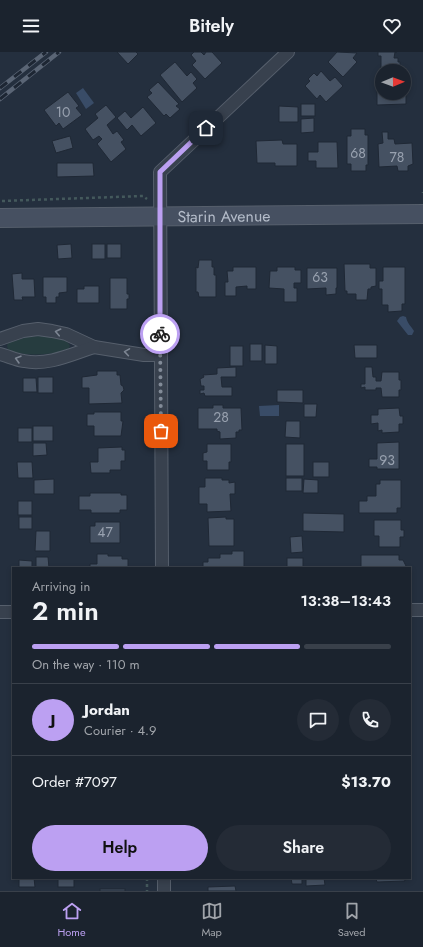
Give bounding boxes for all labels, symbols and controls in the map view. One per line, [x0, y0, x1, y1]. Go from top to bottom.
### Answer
text: Bitely [189, 13, 234, 39]
icon: menu [20, 15, 42, 37]
icon: heart [381, 15, 403, 37]
north arrow [375, 64, 411, 100]
map controls [375, 64, 411, 100]
house number: 10 [56, 102, 70, 122]
pin [189, 111, 223, 145]
icon: home [195, 117, 217, 139]
house number: 68 [350, 143, 366, 163]
house number: 78 [390, 147, 405, 167]
street label: Starin Avenue [177, 204, 271, 228]
house number: 63 [312, 267, 328, 287]
courier [140, 314, 180, 354]
icon: bike [149, 323, 171, 345]
one-way arrow [55, 329, 61, 337]
one-way arrow [124, 348, 130, 357]
one-way arrow [15, 356, 21, 364]
house number: 28 [213, 407, 229, 427]
pin [144, 414, 178, 448]
icon: bag [150, 420, 172, 442]
house number: 93 [379, 450, 395, 470]
house number: 47 [97, 522, 113, 542]
text: Arriving in [32, 577, 90, 596]
text: 13:38–13:43 [300, 590, 391, 612]
text: 2 min [32, 592, 99, 630]
text: On the way · 110 m [32, 655, 140, 674]
text: Jordan [84, 699, 130, 721]
button: chat [297, 699, 339, 741]
button: phone [349, 699, 391, 741]
text: J [51, 709, 55, 731]
text: Courier · 4.9 [84, 721, 157, 740]
text: Order #7097 [32, 771, 117, 793]
text: $13.70 [341, 771, 391, 793]
button: Help [32, 825, 208, 871]
button: Share [216, 825, 391, 871]
tab: Home [58, 900, 86, 940]
tab: Map [201, 900, 223, 940]
tab: Saved [338, 900, 366, 940]

